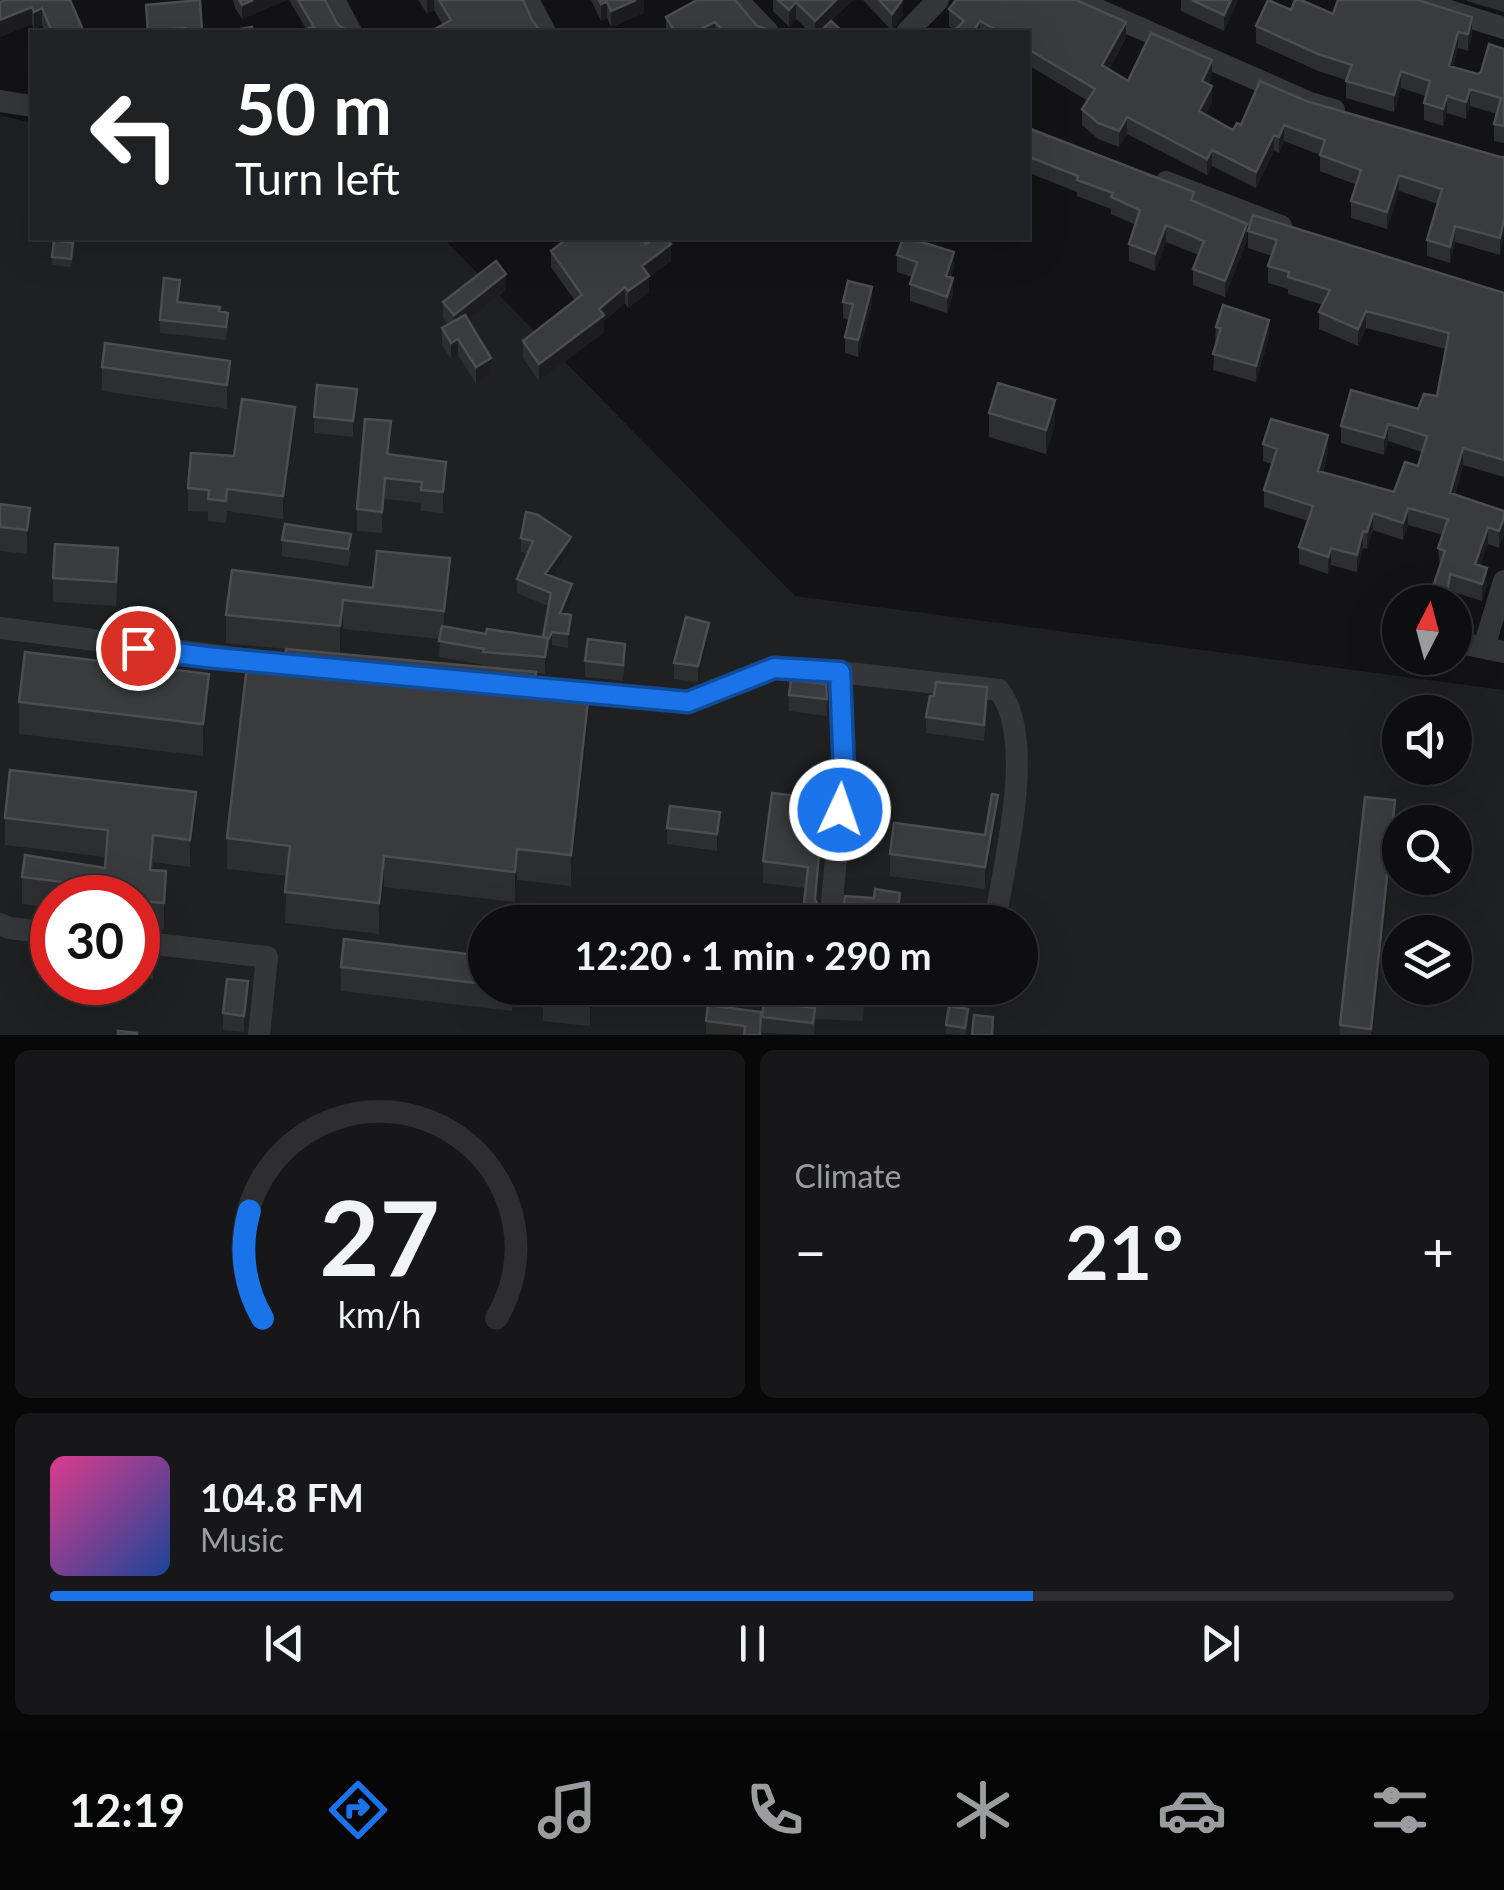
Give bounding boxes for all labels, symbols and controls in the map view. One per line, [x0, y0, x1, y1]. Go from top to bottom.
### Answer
text: 50 m [235, 66, 392, 150]
icon: left [70, 70, 200, 200]
text: Turn left [235, 151, 400, 205]
north arrow [1382, 585, 1472, 675]
map controls [1382, 585, 1472, 1005]
pin [96, 606, 181, 691]
icon: arrive [111, 621, 166, 676]
button: sound [1382, 695, 1472, 785]
position arrow [788, 758, 892, 862]
button: search [1382, 805, 1472, 895]
speed limit sign: 30 [30, 875, 160, 1005]
button: layers [1382, 915, 1472, 1005]
text: 12:20 · 1 min · 290 m [574, 932, 932, 978]
text: Climate [795, 1156, 901, 1195]
text: 27 [319, 1173, 440, 1298]
text: 21° [1065, 1206, 1183, 1296]
text: − [795, 1218, 826, 1284]
text: + [1422, 1218, 1454, 1284]
text: km/h [338, 1293, 422, 1336]
text: 104.8 FM [200, 1474, 364, 1520]
text: Music [200, 1520, 284, 1559]
icon: previous [257, 1616, 312, 1671]
icon: pause [725, 1616, 780, 1671]
icon: next [1193, 1616, 1248, 1671]
icon: directions [323, 1775, 393, 1845]
icon: music [532, 1775, 602, 1845]
icon: phone [740, 1775, 810, 1845]
icon: climate [948, 1775, 1018, 1845]
icon: car [1157, 1775, 1227, 1845]
icon: filters [1365, 1775, 1435, 1845]
text: 12:19 [69, 1783, 185, 1837]

